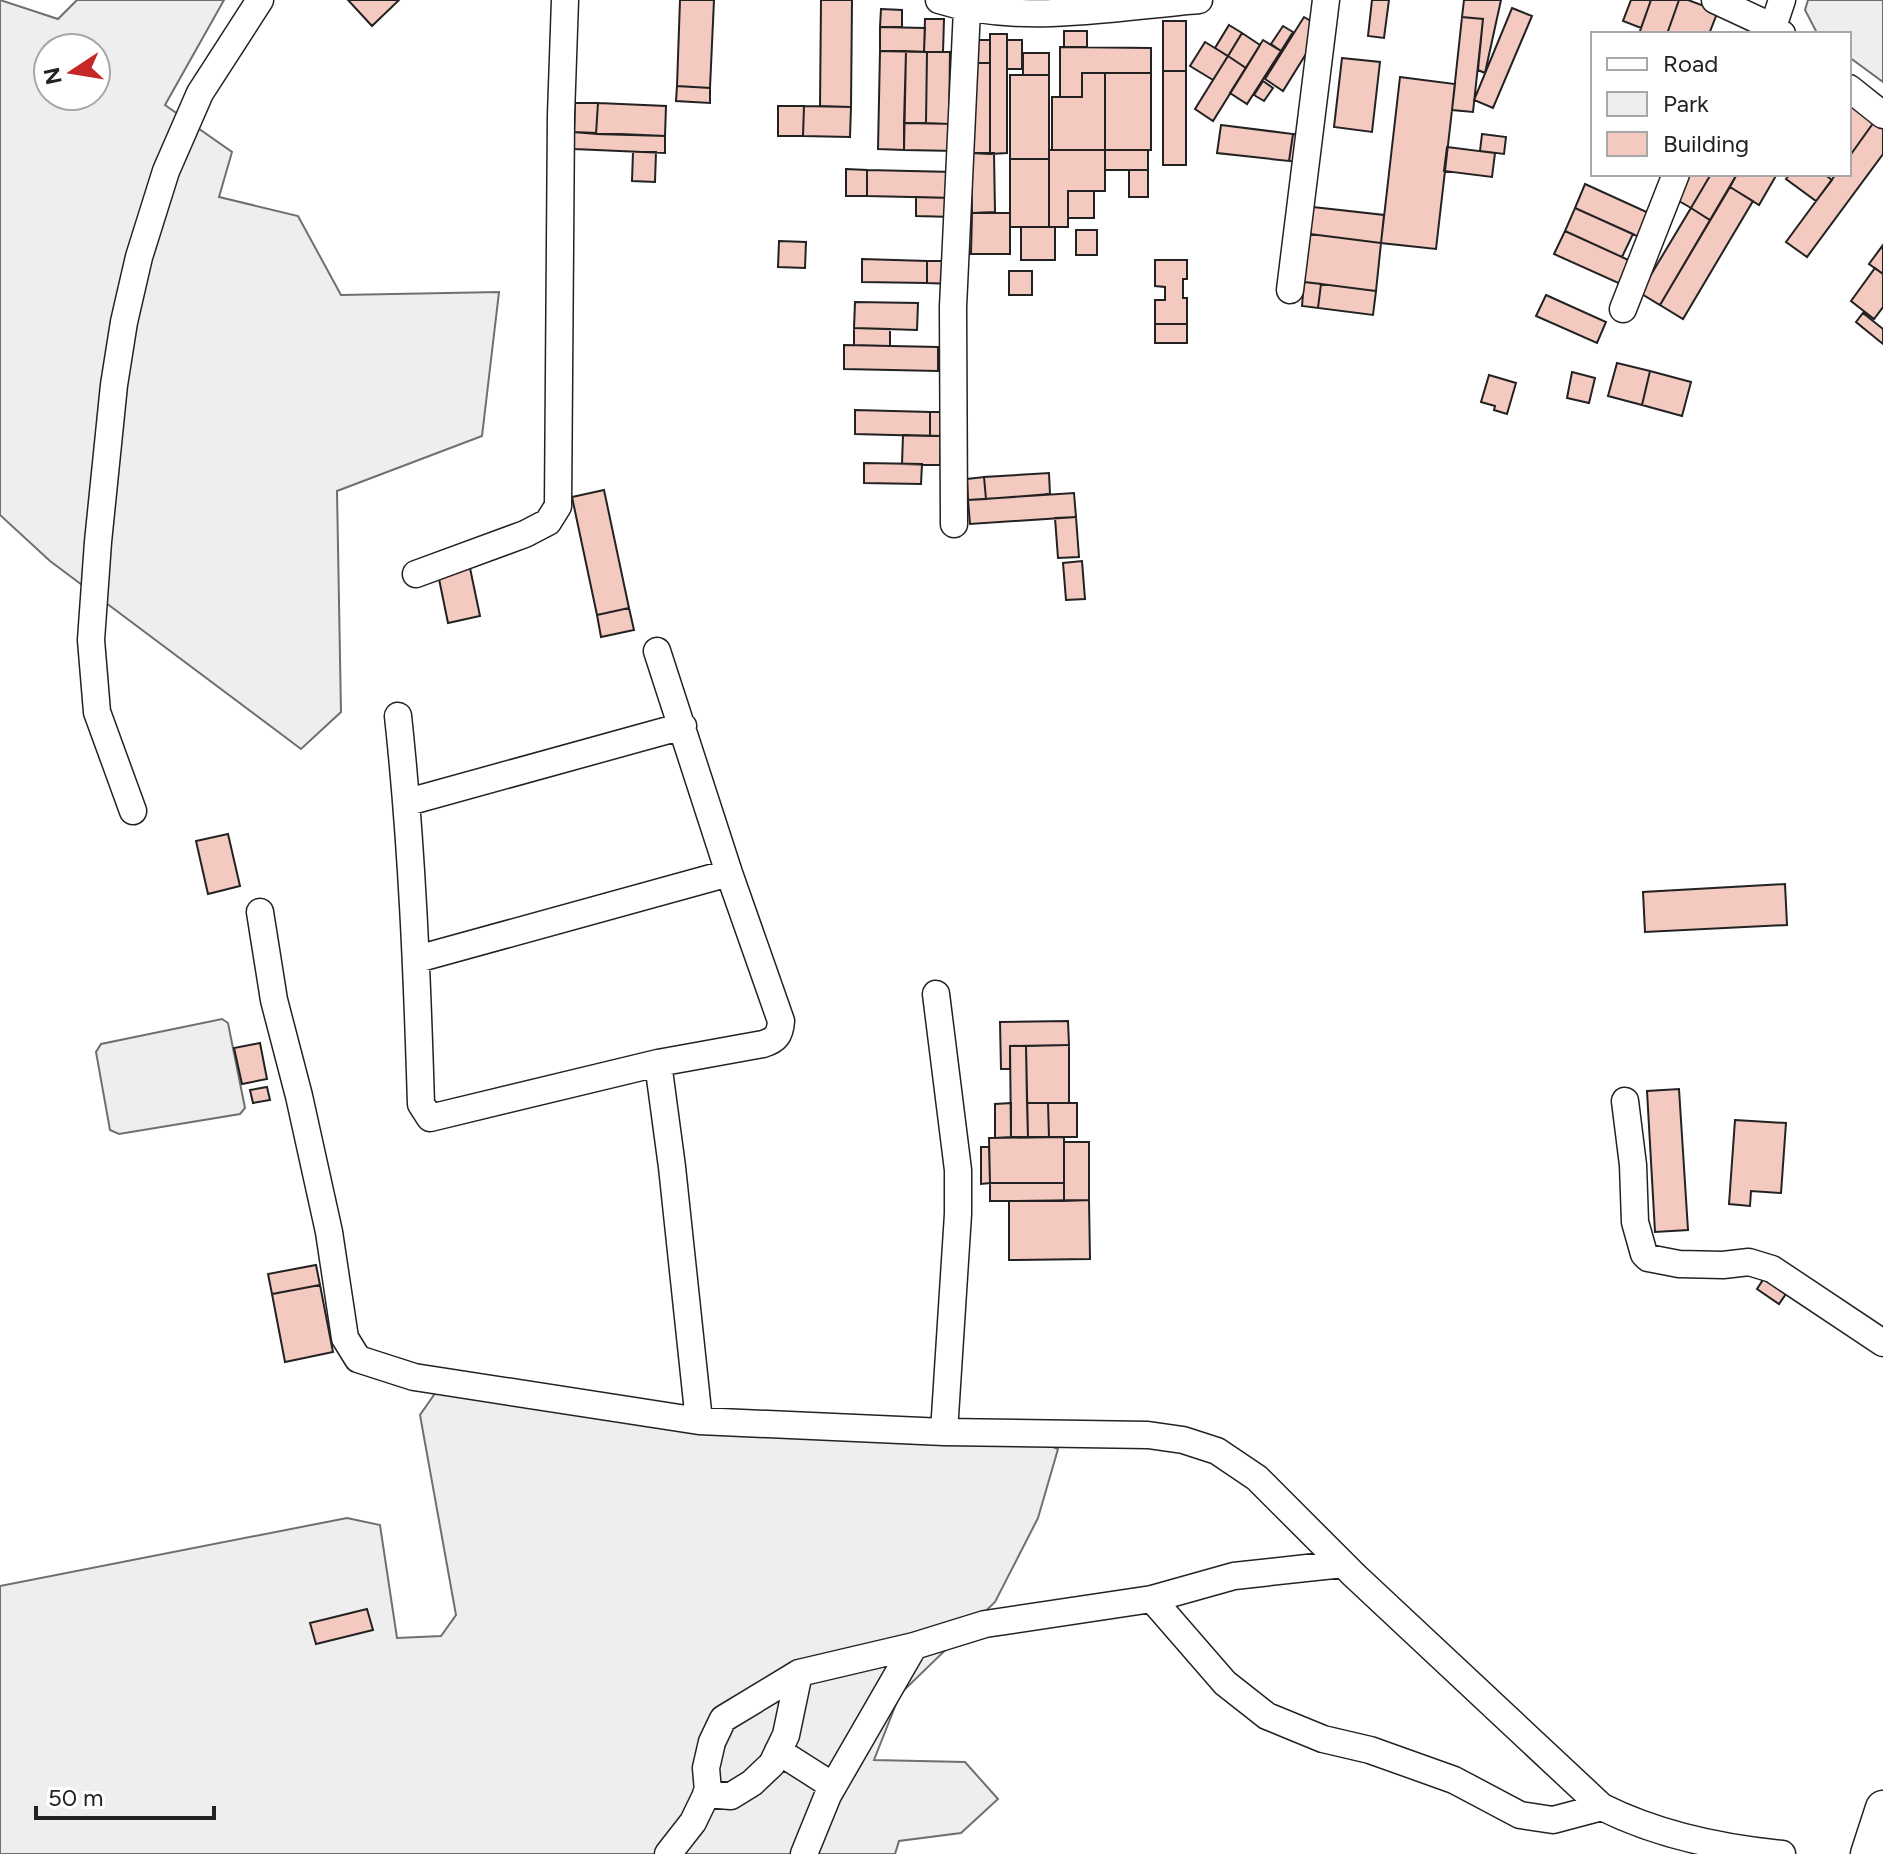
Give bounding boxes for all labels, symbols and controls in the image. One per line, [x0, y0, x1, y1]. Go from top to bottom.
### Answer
north arrow [32, 32, 112, 112]
legend [1591, 32, 1851, 176]
text: Road [1663, 49, 1718, 78]
text: N [38, 65, 68, 87]
text: Park [1663, 89, 1709, 118]
text: Building [1663, 129, 1749, 158]
scale bar [36, 1770, 214, 1820]
text: 50 m [48, 1783, 104, 1812]

